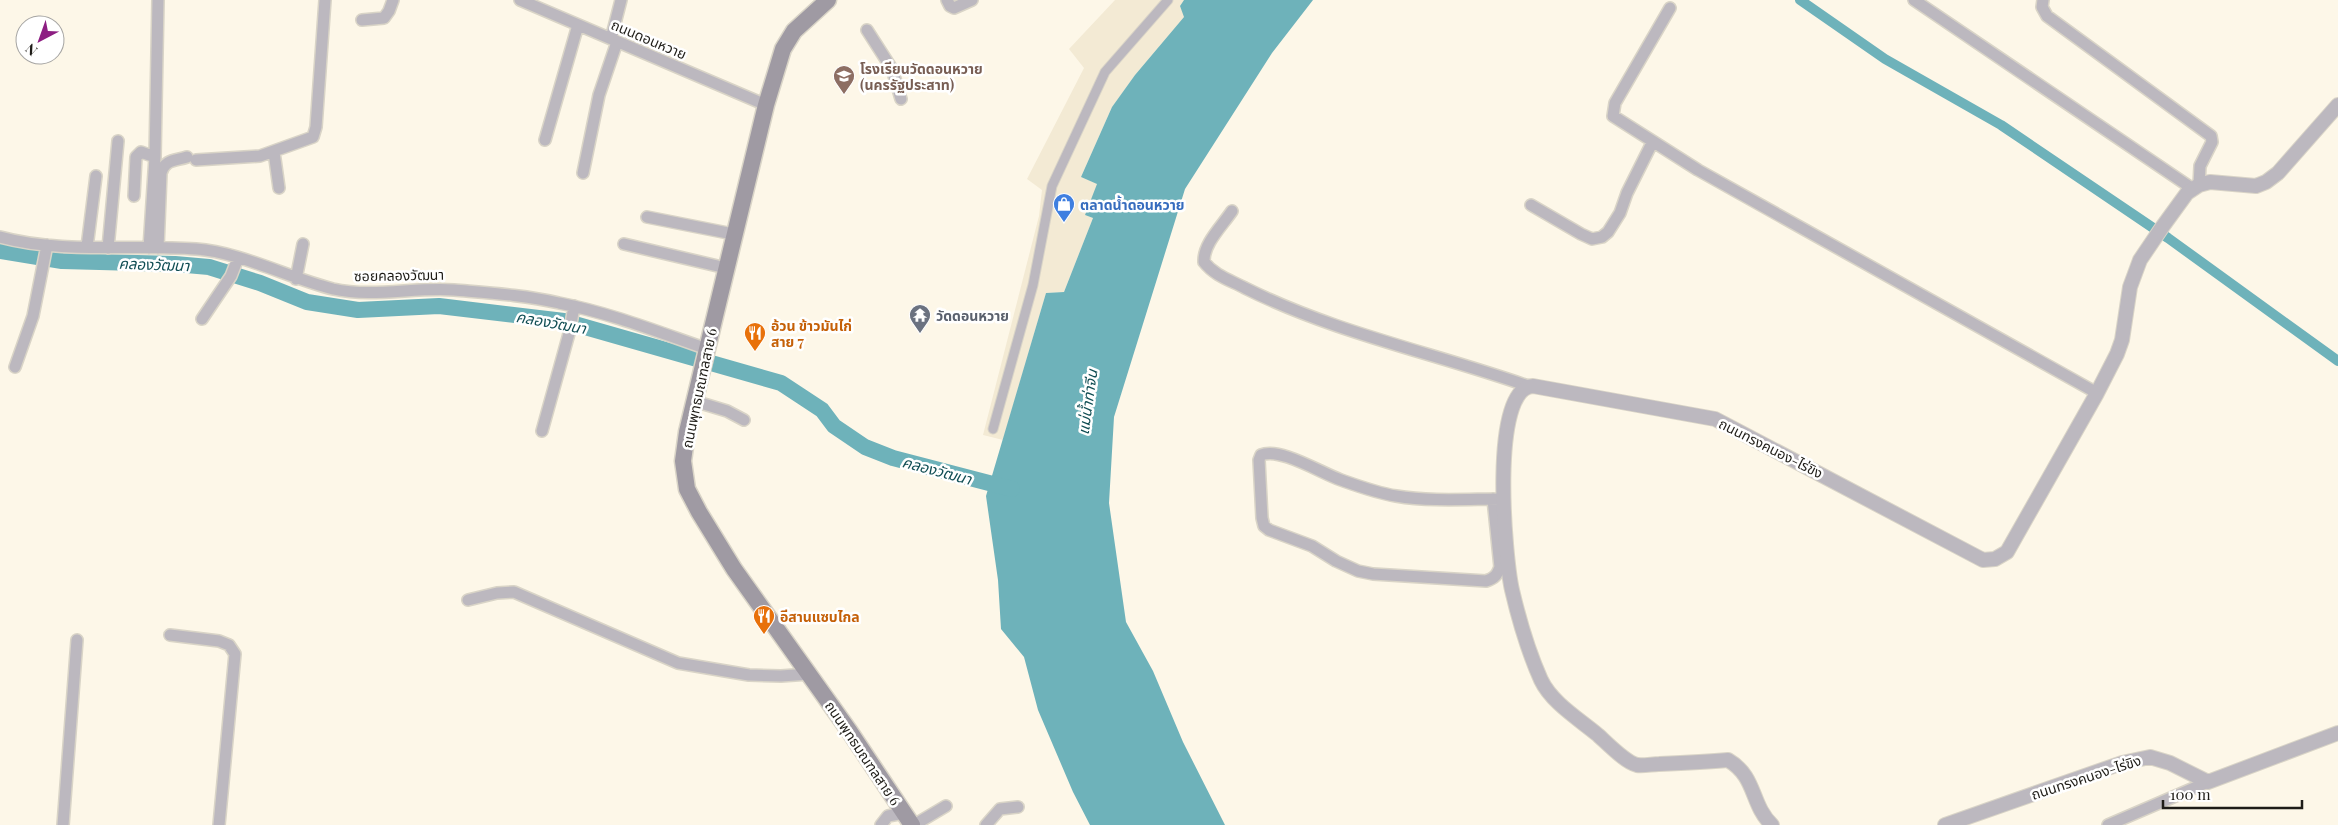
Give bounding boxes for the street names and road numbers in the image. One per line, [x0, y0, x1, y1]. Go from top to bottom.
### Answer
street label: ถนนดอนหวาย [608, 15, 690, 63]
street label: ซอยคลองวัฒนา [354, 265, 444, 285]
street label: ถนนพุทธมณฑลสาย 6 [677, 326, 721, 450]
street label: ถนนทรงคนอง-ไร่ขิง [1716, 414, 1826, 482]
street label: ถนนพุทธมณฑลสาย 6 [821, 697, 905, 809]
street label: ถนนทรงคนอง-ไร่ขิง [2029, 750, 2143, 804]

